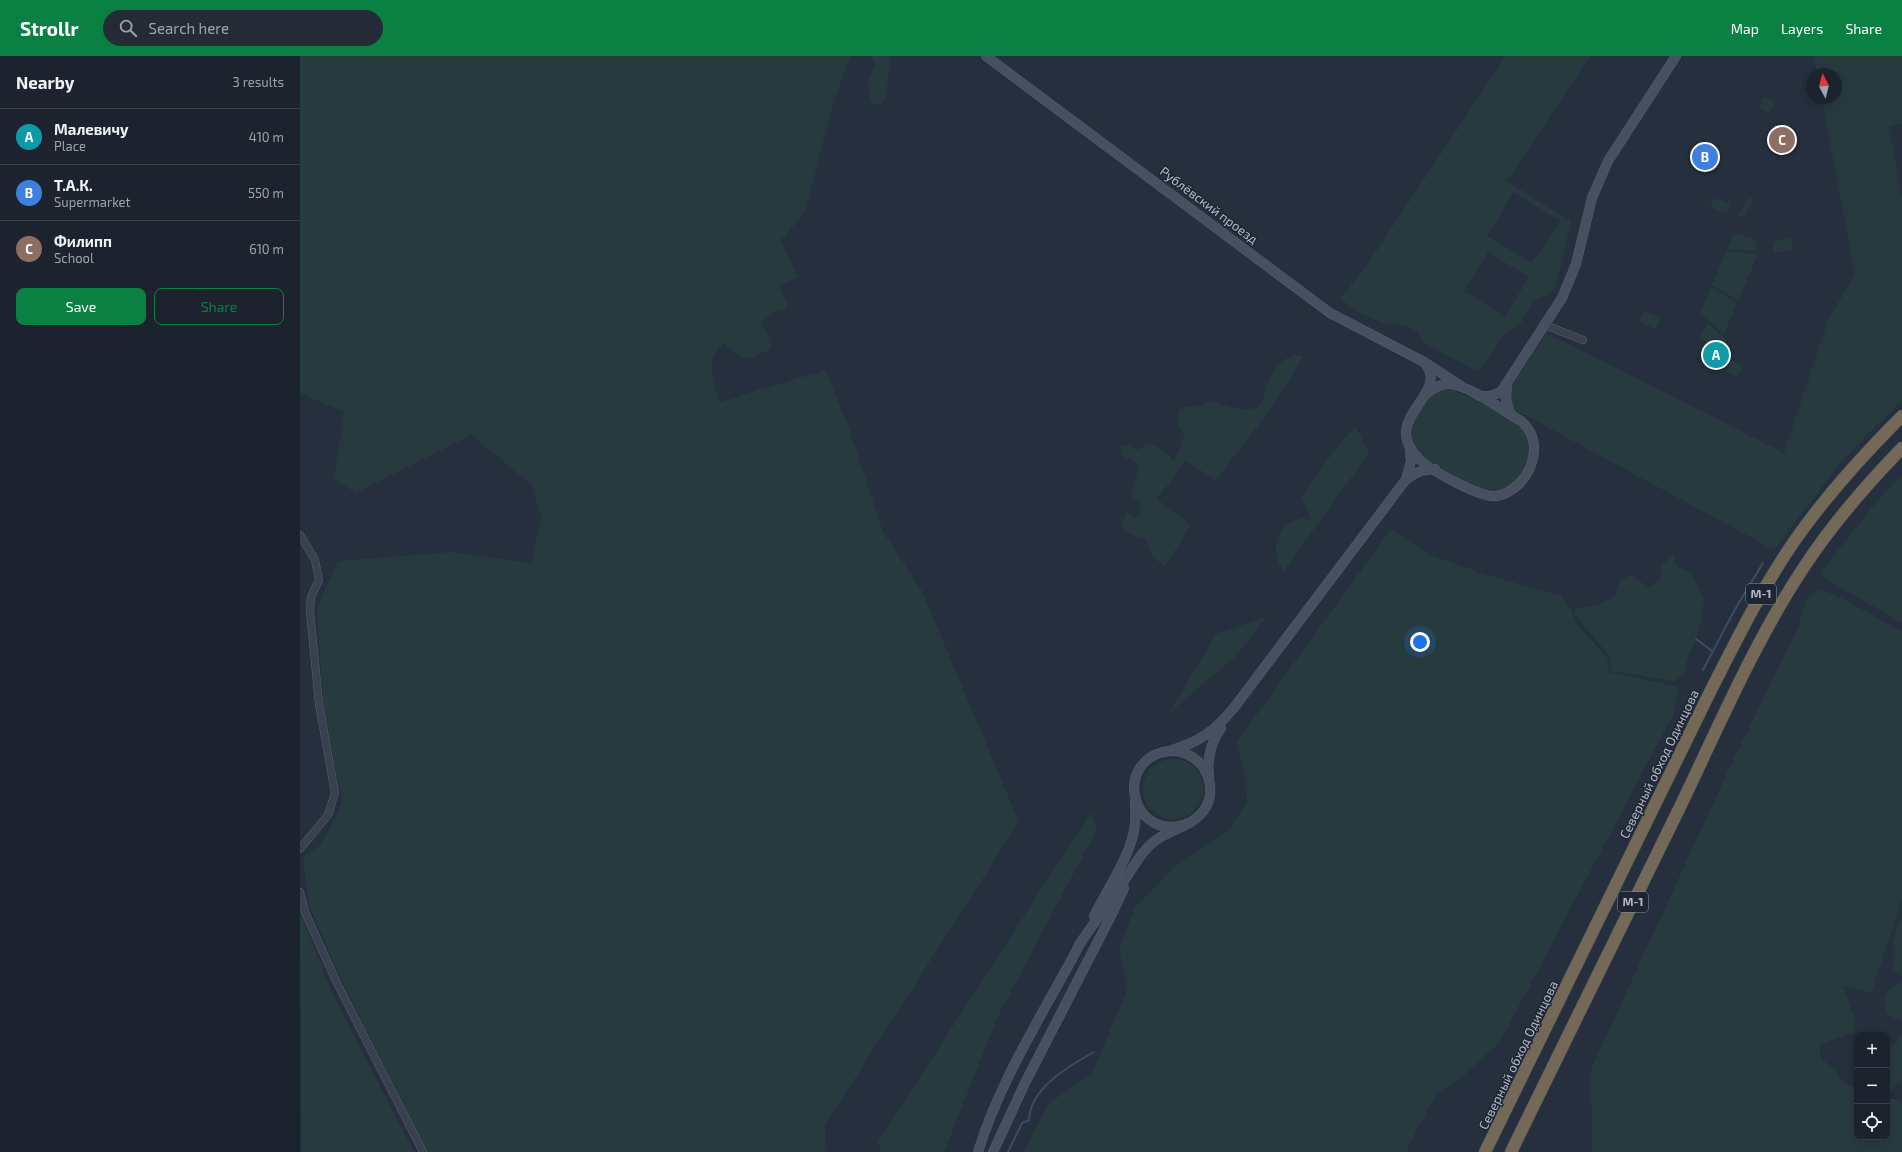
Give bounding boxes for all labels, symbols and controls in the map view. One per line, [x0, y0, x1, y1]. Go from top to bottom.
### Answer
search box [103, 10, 383, 46]
text: Strollr [20, 17, 79, 40]
icon: search [117, 17, 139, 39]
text: Search here [149, 19, 229, 37]
text: Map [1731, 20, 1759, 37]
text: Layers [1781, 20, 1823, 37]
text: Share [1845, 20, 1882, 37]
north arrow [1806, 68, 1842, 104]
text: Nearby [16, 72, 74, 92]
text: 3 results [233, 74, 284, 90]
text: Малевичу [54, 120, 129, 138]
pin: C [1769, 125, 1795, 155]
text: A [25, 129, 33, 145]
text: 410 m [249, 129, 284, 145]
text: Place [54, 138, 86, 154]
pin: B [1692, 142, 1718, 172]
street label: Рублёвский проезд [1157, 163, 1261, 247]
text: Т.А.К. [54, 176, 93, 194]
text: B [25, 185, 33, 201]
text: 550 m [248, 185, 284, 201]
text: Supermarket [54, 194, 131, 210]
text: Филипп [54, 232, 112, 250]
text: C [25, 241, 33, 257]
text: 610 m [249, 241, 284, 257]
text: School [54, 250, 94, 266]
button: Save [16, 288, 146, 325]
button: Share [154, 288, 284, 325]
pin: A [1703, 340, 1729, 370]
road number: М-1 [1746, 584, 1776, 604]
your location [1410, 632, 1430, 652]
street label: Северный обход Одинцова [1616, 687, 1702, 841]
road number: М-1 [1618, 892, 1648, 912]
street label: Северный обход Одинцова [1475, 978, 1561, 1132]
map controls [1854, 1032, 1890, 1140]
button: + [1854, 1032, 1890, 1068]
button: − [1854, 1068, 1890, 1104]
button: locate [1854, 1104, 1890, 1140]

